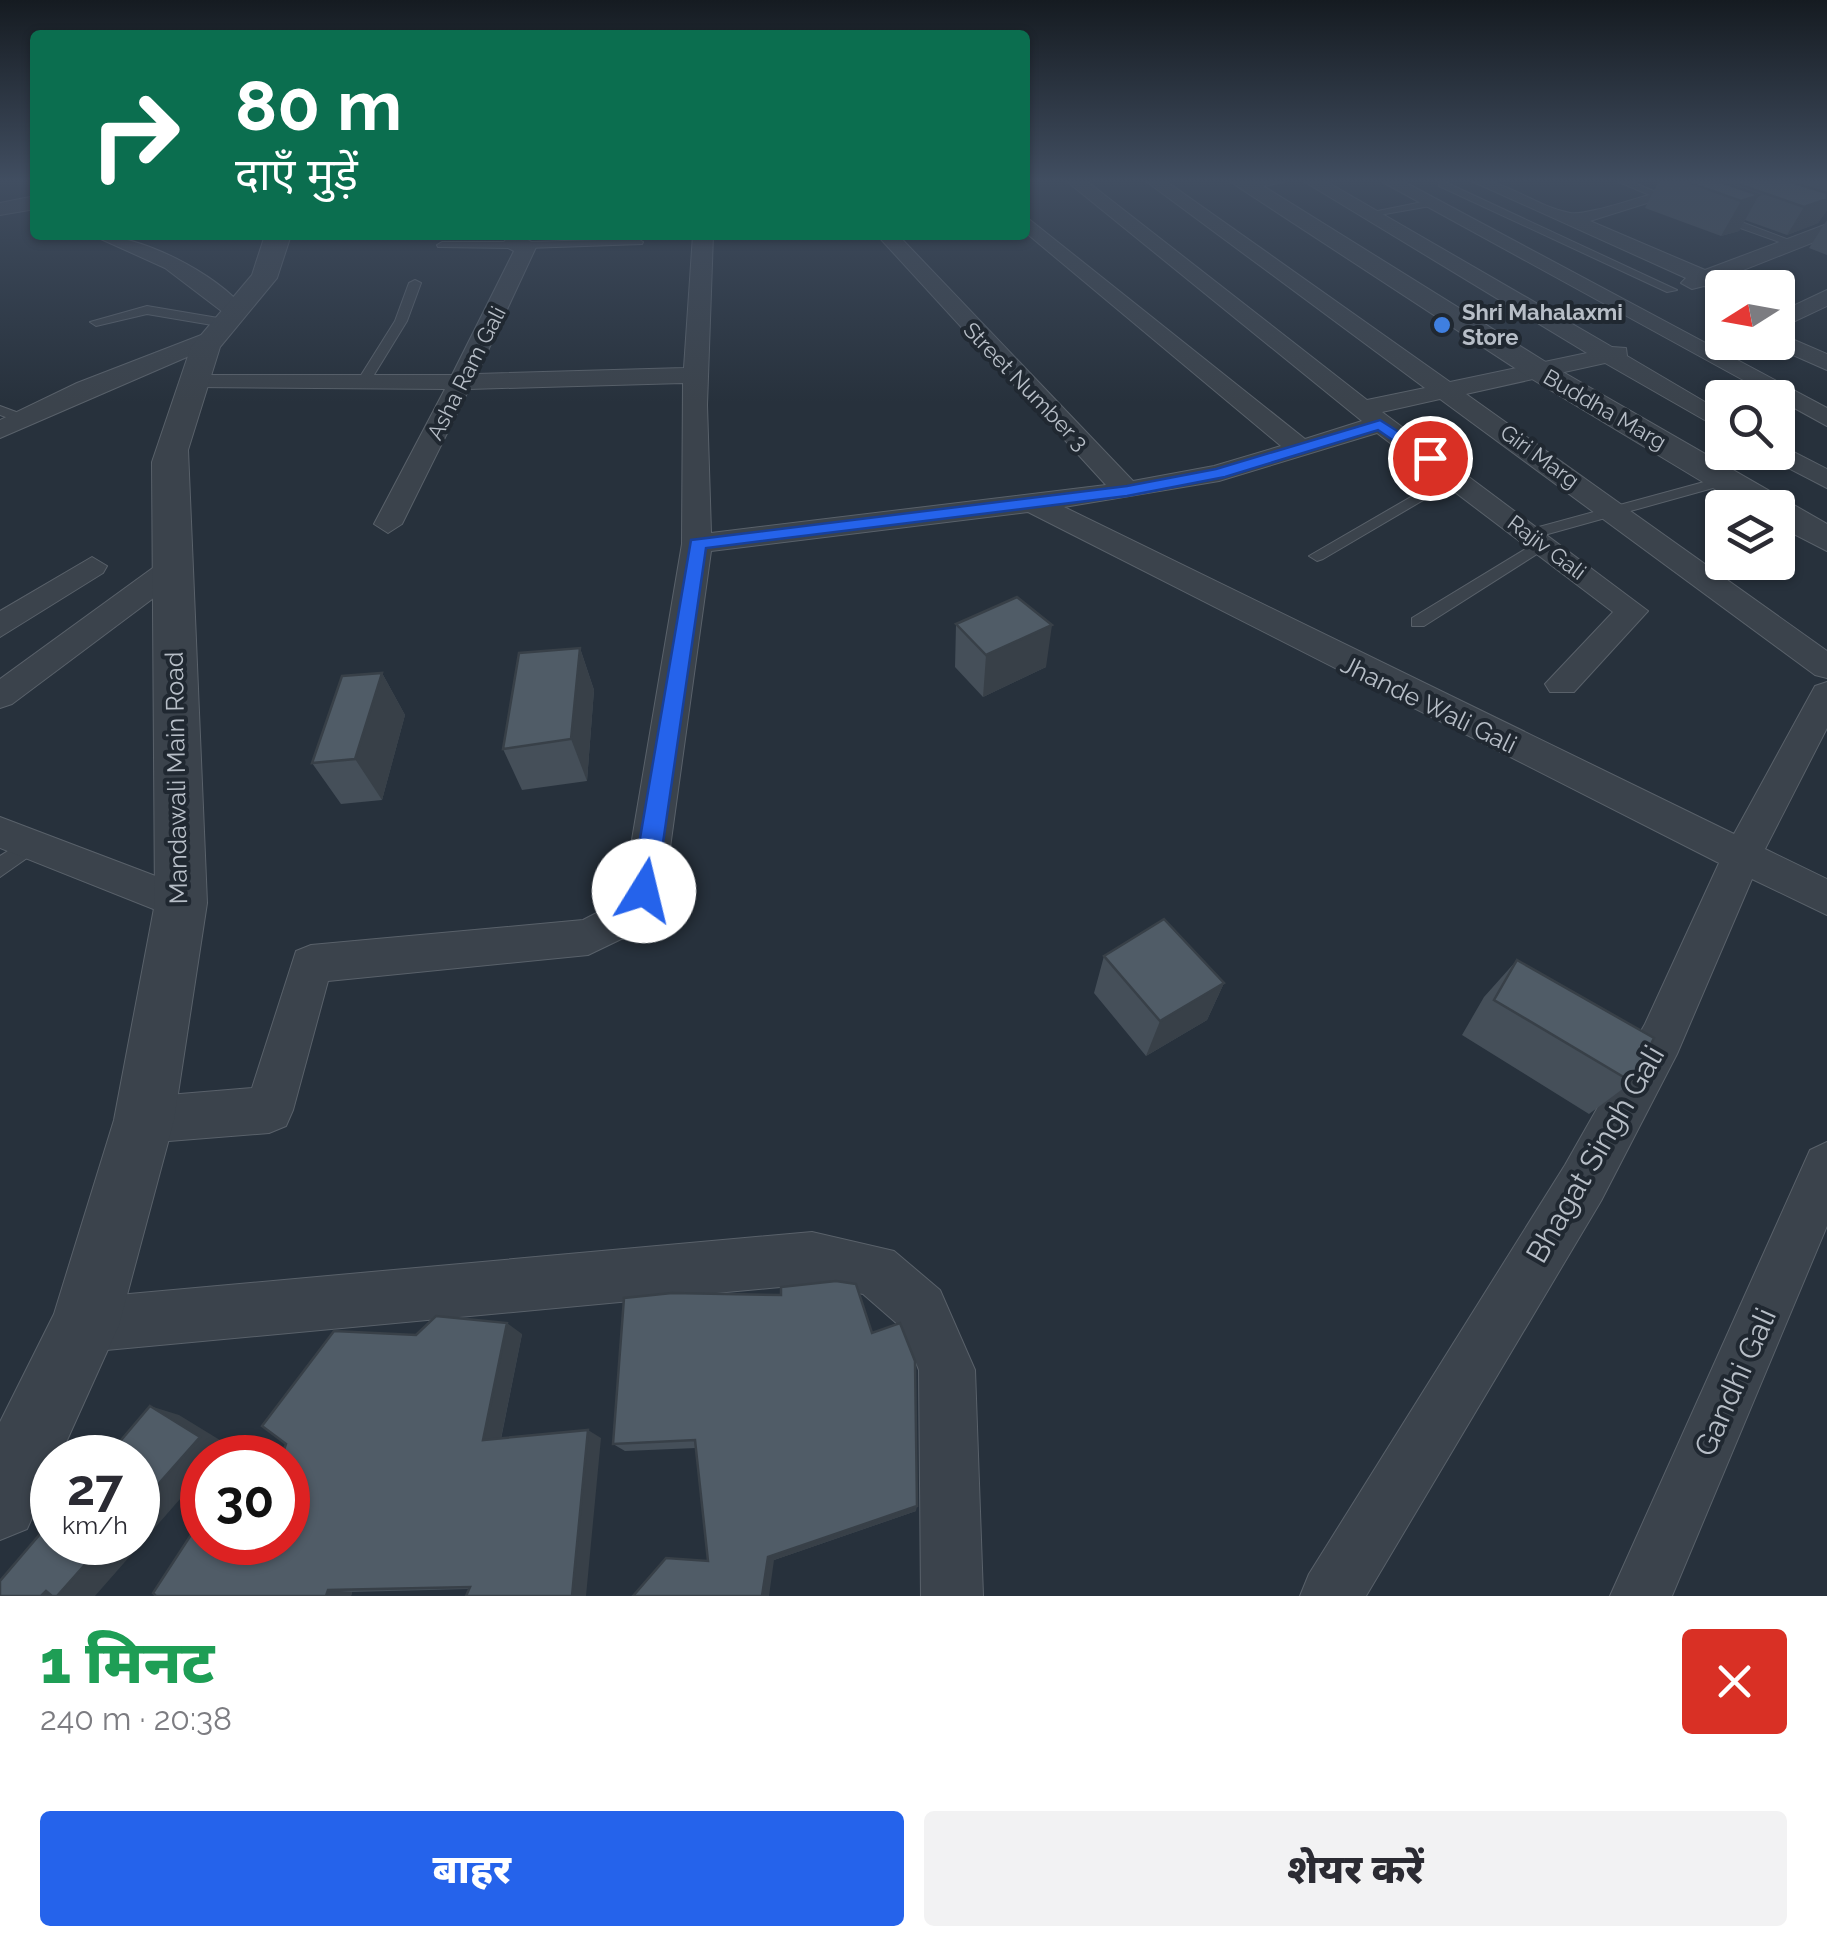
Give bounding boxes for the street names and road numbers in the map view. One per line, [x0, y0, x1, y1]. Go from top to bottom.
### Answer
street label: Asha Ram Gali [421, 302, 511, 444]
street label: Street Number 3 [958, 317, 1094, 455]
street label: Buddha Marg [1539, 363, 1671, 455]
street label: Giri Marg [1496, 419, 1584, 493]
street label: Rajiv Gali [1503, 509, 1591, 585]
street label: Jhande Wali Gali [1336, 649, 1522, 759]
street label: Mandawali Main Road [159, 651, 193, 905]
street label: Bhagat Singh Gali [1519, 1039, 1671, 1269]
street label: Gandhi Gali [1687, 1303, 1783, 1461]

